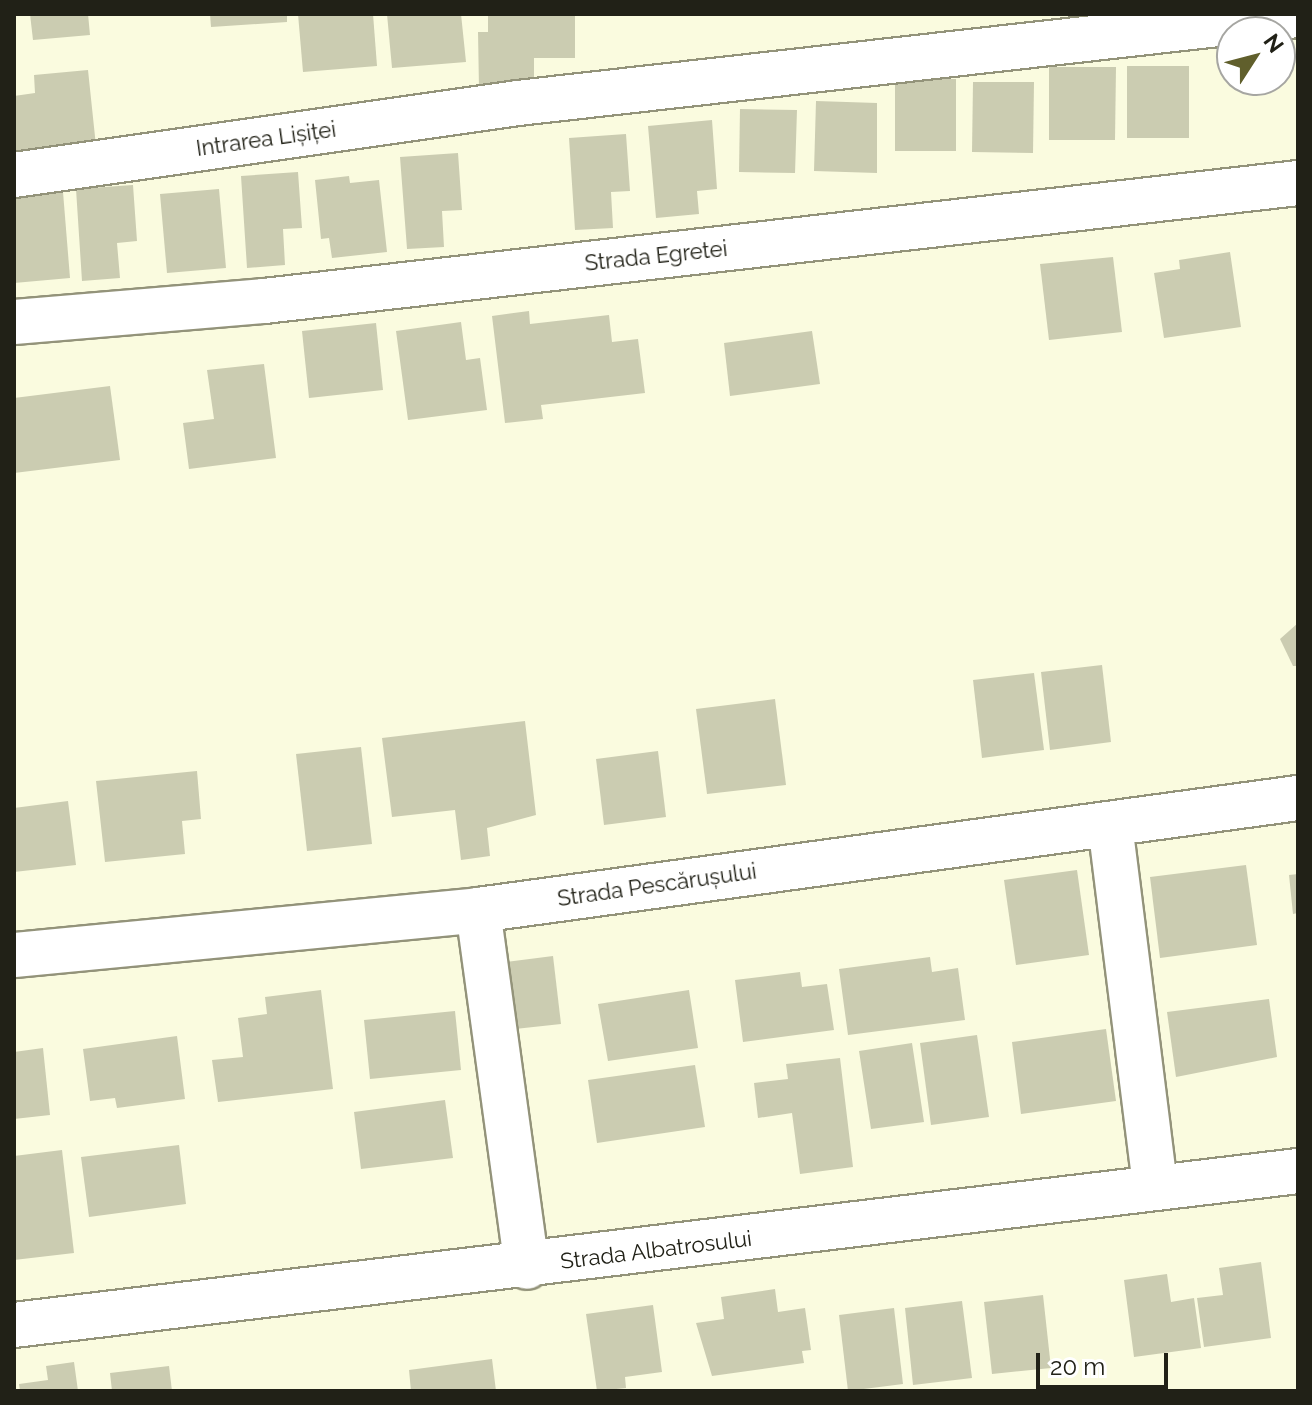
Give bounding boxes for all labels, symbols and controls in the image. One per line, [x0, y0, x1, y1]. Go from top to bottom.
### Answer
north arrow [1216, 16, 1296, 96]
text: N [1258, 29, 1289, 57]
street label: Intrarea Lișiței [194, 116, 338, 162]
street label: Strada Egretei [583, 235, 729, 277]
street label: Strada Pescărușului [556, 858, 758, 912]
street label: Strada Albatrosului [559, 1225, 753, 1275]
scale bar [1040, 1337, 1172, 1387]
text: 20 m [1050, 1352, 1105, 1381]

